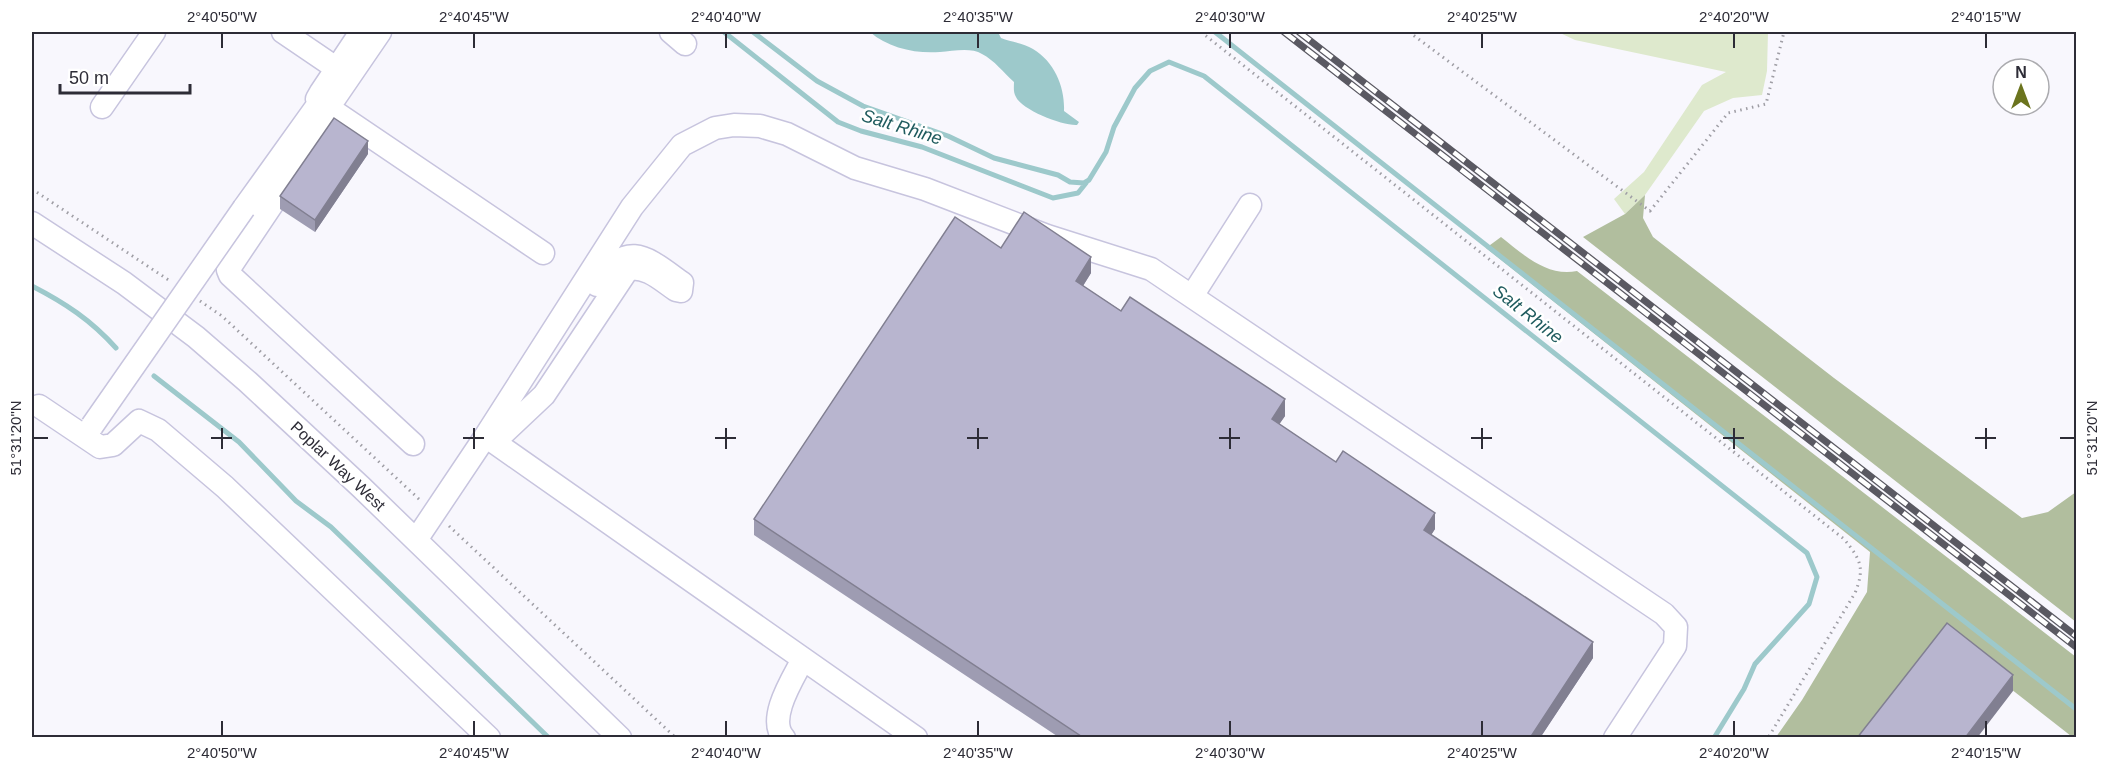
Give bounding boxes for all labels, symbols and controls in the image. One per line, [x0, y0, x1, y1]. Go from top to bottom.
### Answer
text: 2°40'50"W [187, 8, 258, 25]
text: 2°40'45"W [439, 8, 510, 25]
text: 2°40'40"W [691, 8, 762, 25]
text: 2°40'35"W [943, 8, 1014, 25]
text: 2°40'30"W [1195, 8, 1266, 25]
text: 2°40'25"W [1447, 8, 1518, 25]
text: 2°40'20"W [1699, 8, 1770, 25]
text: 2°40'15"W [1951, 8, 2022, 25]
scale bar [60, 57, 190, 95]
north arrow [1991, 57, 2051, 117]
text: N [2015, 64, 2027, 81]
text: 50 m [69, 68, 109, 88]
water label: Salt Rhine [859, 105, 945, 149]
water label: Salt Rhine [1489, 281, 1567, 347]
text: 51°31'20"N [7, 400, 24, 476]
text: 51°31'20"N [2083, 400, 2100, 476]
street label: Poplar Way West [287, 418, 389, 514]
text: 2°40'50"W [187, 744, 258, 761]
text: 2°40'45"W [439, 744, 510, 761]
text: 2°40'40"W [691, 744, 762, 761]
text: 2°40'35"W [943, 744, 1014, 761]
text: 2°40'30"W [1195, 744, 1266, 761]
text: 2°40'25"W [1447, 744, 1518, 761]
text: 2°40'20"W [1699, 744, 1770, 761]
text: 2°40'15"W [1951, 744, 2022, 761]

